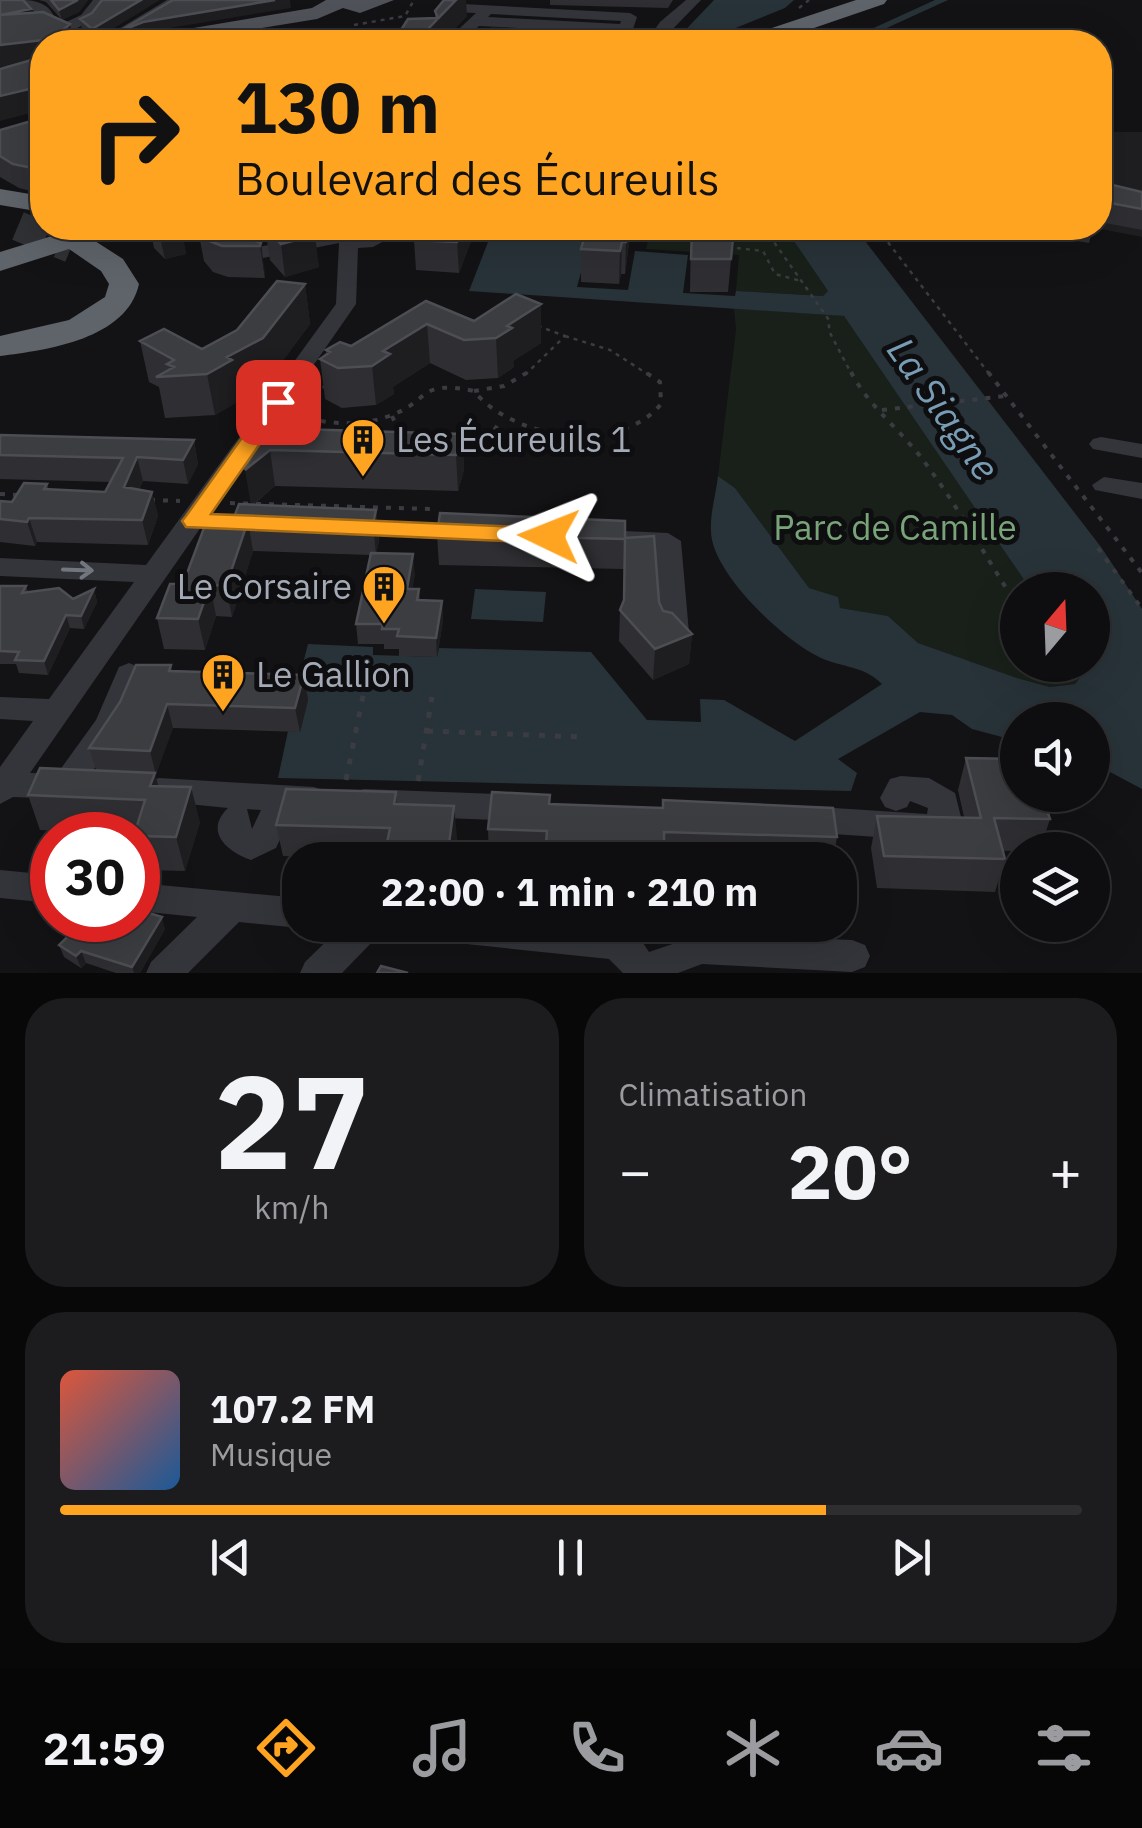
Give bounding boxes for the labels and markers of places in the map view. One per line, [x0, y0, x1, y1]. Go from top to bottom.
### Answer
pin [236, 360, 321, 445]
place label: Les Écureuils 1 [396, 416, 632, 462]
building icon: Les Écureuils 1 [340, 417, 386, 478]
place label: Le Corsaire [177, 563, 352, 609]
building icon: Le Corsaire [361, 564, 407, 625]
place label: Le Gallion [256, 651, 411, 697]
building icon: Le Gallion [200, 652, 246, 713]

